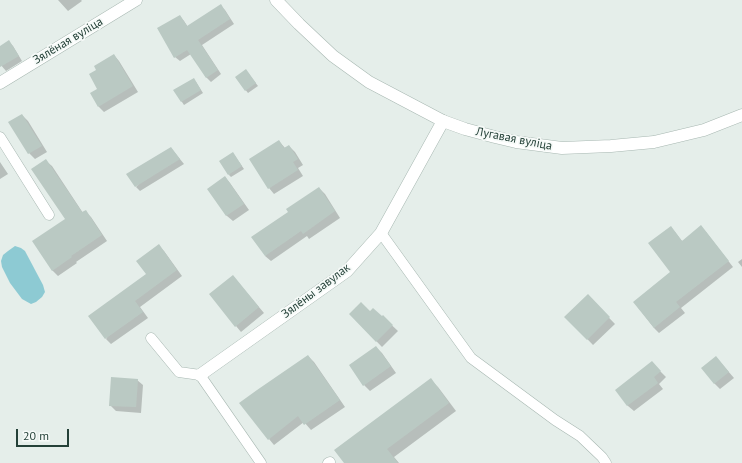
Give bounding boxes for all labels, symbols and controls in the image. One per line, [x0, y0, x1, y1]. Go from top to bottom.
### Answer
street label: Зялёная вуліца [30, 15, 106, 67]
street label: Лугавая вуліца [475, 125, 553, 153]
street label: Зялёны завулак [279, 260, 353, 322]
scale bar [18, 421, 71, 447]
text: 20 m [23, 428, 49, 443]

